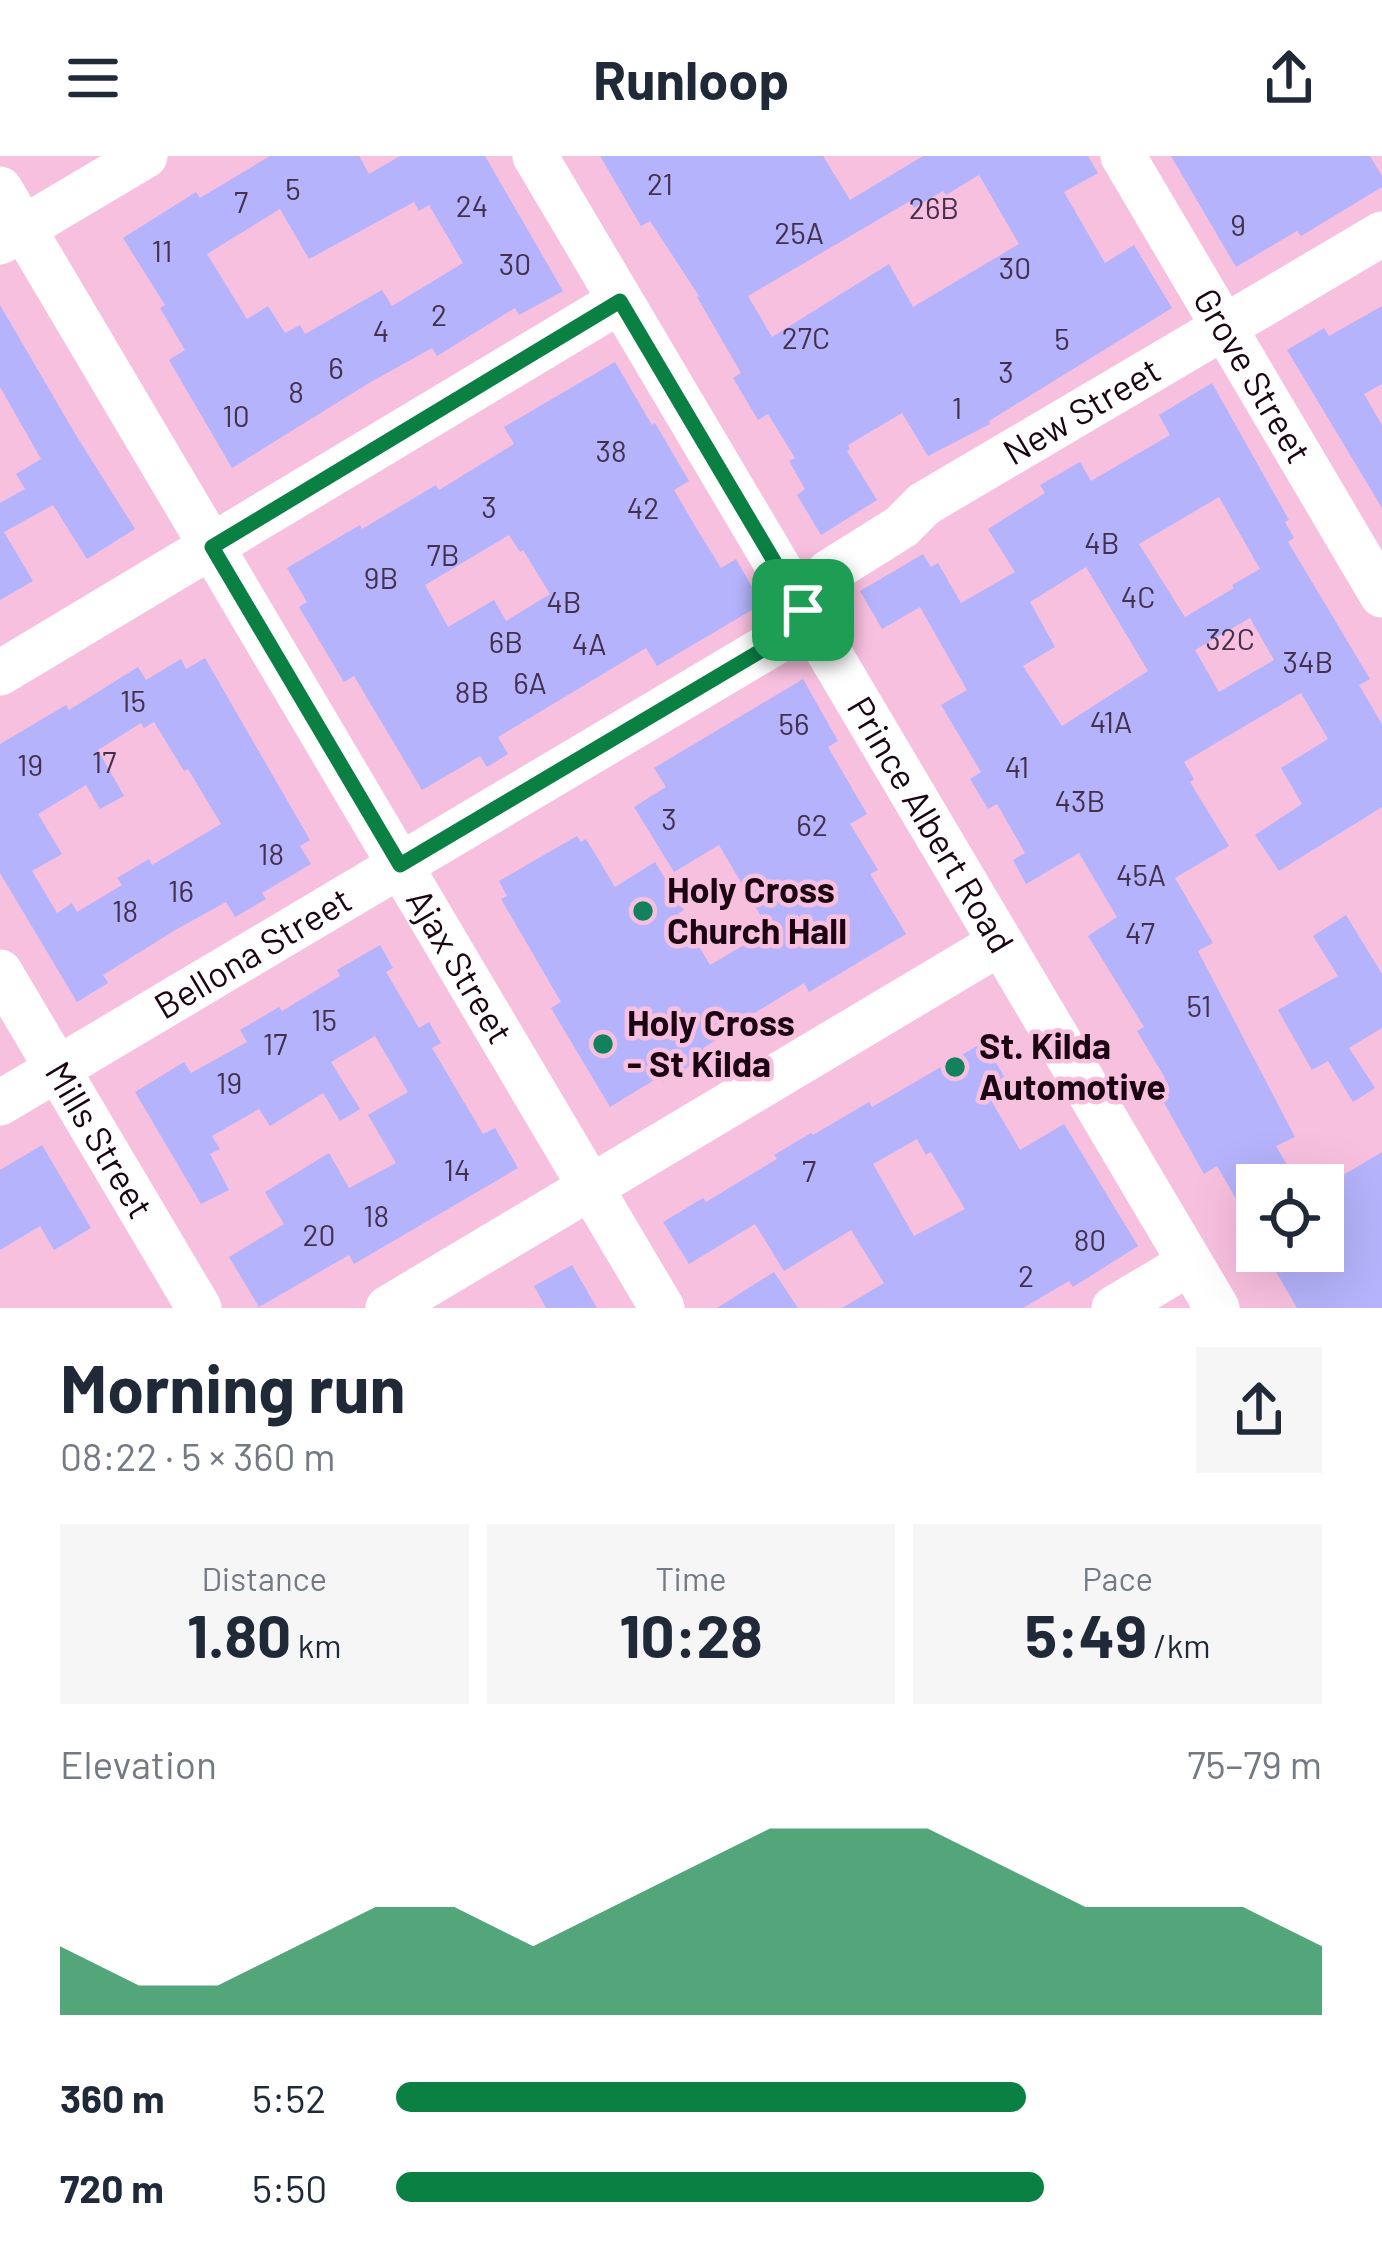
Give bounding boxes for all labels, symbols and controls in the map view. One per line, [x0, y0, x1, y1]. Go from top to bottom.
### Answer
icon: menu [60, 45, 126, 111]
icon: share [1256, 45, 1322, 111]
text: Runloop [593, 46, 789, 111]
house number: 21 [647, 165, 673, 201]
house number: 5 [285, 170, 301, 206]
house number: 7 [234, 183, 248, 219]
house number: 24 [456, 187, 488, 223]
house number: 26B [909, 189, 959, 225]
house number: 9 [1230, 206, 1246, 242]
house number: 25A [774, 214, 824, 250]
house number: 11 [151, 232, 173, 268]
house number: 30 [499, 245, 531, 281]
house number: 30 [999, 249, 1031, 285]
street label: Grove Street [1186, 280, 1322, 470]
house number: 2 [431, 296, 447, 332]
house number: 4 [373, 312, 389, 348]
house number: 27C [782, 319, 830, 355]
house number: 5 [1054, 320, 1070, 356]
street label: New Street [995, 347, 1167, 473]
house number: 6 [328, 349, 344, 385]
house number: 3 [998, 353, 1014, 389]
house number: 8 [288, 373, 304, 409]
house number: 1 [952, 389, 962, 425]
house number: 10 [222, 397, 250, 433]
house number: 38 [595, 432, 627, 468]
house number: 3 [481, 488, 497, 524]
house number: 42 [627, 489, 659, 525]
house number: 4B [1084, 524, 1120, 560]
house number: 7B [427, 536, 460, 572]
house number: 9B [364, 559, 398, 595]
pin [752, 559, 854, 661]
icon: arrive [770, 577, 836, 643]
house number: 4C [1121, 578, 1155, 614]
house number: 4B [546, 583, 582, 619]
house number: 32C [1205, 620, 1255, 656]
house number: 6B [489, 623, 523, 659]
house number: 4A [572, 625, 606, 661]
house number: 34B [1283, 643, 1333, 679]
house number: 6A [513, 664, 547, 700]
house number: 8B [455, 673, 489, 709]
house number: 15 [120, 682, 146, 718]
street label: Prince Albert Road [840, 688, 1025, 960]
house number: 41A [1090, 703, 1132, 739]
house number: 56 [779, 705, 809, 741]
house number: 17 [92, 743, 116, 779]
house number: 19 [17, 746, 43, 782]
house number: 41 [1005, 748, 1029, 784]
house number: 43B [1055, 782, 1105, 818]
house number: 3 [661, 800, 677, 836]
house number: 62 [796, 806, 828, 842]
house number: 18 [258, 835, 284, 871]
house number: 45A [1116, 856, 1166, 892]
place label: Holy Cross Church Hall [667, 867, 847, 951]
house number: 16 [168, 872, 194, 908]
street label: Bellona Street [146, 877, 358, 1027]
street label: Ajax Street [399, 881, 523, 1050]
house number: 18 [112, 892, 138, 928]
marker: Holy Cross Church Hall [630, 898, 656, 924]
house number: 47 [1125, 914, 1155, 950]
house number: 51 [1186, 987, 1212, 1023]
place label: Holy Cross - St Kilda [627, 1000, 795, 1084]
house number: 15 [311, 1001, 337, 1037]
place label: St. Kilda Automotive [979, 1023, 1166, 1107]
house number: 17 [263, 1025, 287, 1061]
marker: Holy Cross - St Kilda [590, 1031, 616, 1057]
street label: Mills Street [38, 1053, 164, 1225]
marker: St. Kilda Automotive [942, 1054, 968, 1080]
house number: 19 [216, 1064, 242, 1100]
house number: 14 [443, 1151, 471, 1187]
house number: 7 [802, 1152, 816, 1188]
map controls [1236, 1164, 1344, 1272]
button: locate [1236, 1164, 1344, 1272]
house number: 18 [363, 1197, 389, 1233]
house number: 20 [302, 1216, 336, 1252]
house number: 80 [1074, 1221, 1106, 1257]
house number: 2 [1018, 1257, 1034, 1293]
text: Morning run [60, 1347, 406, 1426]
button: share [1196, 1347, 1322, 1473]
text: 08:22 · 5 × 360 m [60, 1432, 336, 1479]
text: Distance [201, 1558, 327, 1598]
text: Time [655, 1558, 727, 1598]
text: Pace [1082, 1558, 1153, 1598]
text: 1.80 [187, 1598, 291, 1670]
text: 10:28 [619, 1598, 763, 1670]
text: 5:49 [1025, 1598, 1147, 1670]
text: km [291, 1625, 342, 1665]
text: /km [1147, 1625, 1211, 1665]
text: Elevation [60, 1740, 217, 1787]
text: 75–79 m [1187, 1740, 1322, 1787]
text: 360 m [60, 2074, 165, 2121]
text: 5:52 [252, 2074, 326, 2121]
text: 720 m [60, 2164, 164, 2211]
text: 5:50 [252, 2164, 327, 2211]

